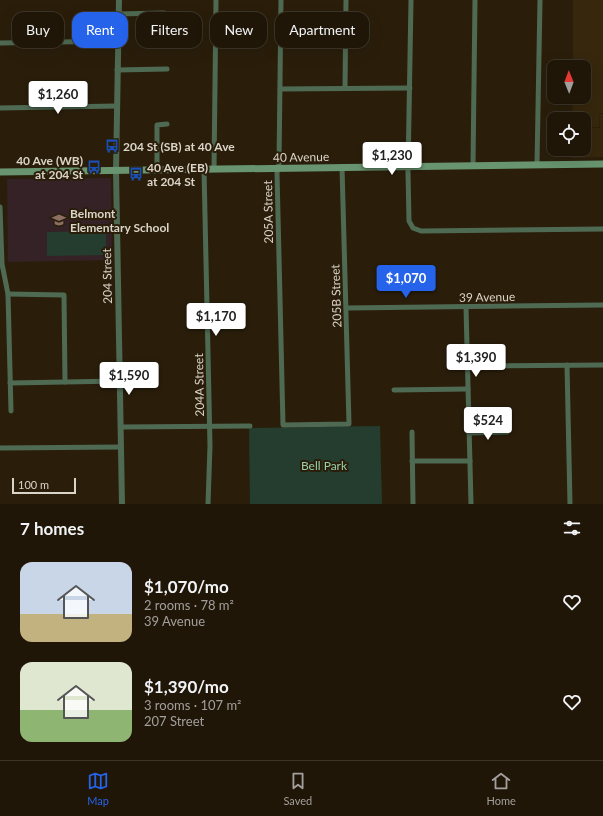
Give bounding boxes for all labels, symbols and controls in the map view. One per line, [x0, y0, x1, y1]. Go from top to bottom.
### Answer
chip: Buy [12, 12, 64, 48]
chip: Rent [72, 12, 128, 48]
chip: Filters [136, 12, 202, 48]
chip: New [210, 12, 267, 48]
chip: Apartment [275, 12, 369, 48]
north arrow [547, 60, 591, 104]
map controls [547, 60, 591, 156]
pin: $1,260 [25, 81, 91, 115]
text: $1,260 [38, 86, 78, 102]
button: locate [547, 112, 591, 156]
bus stop icon: 204 St (SB) at 40 Ave [104, 138, 120, 154]
place label: 204 St (SB) at 40 Ave [123, 139, 235, 154]
pin: $1,230 [359, 142, 425, 176]
text: $1,230 [372, 147, 412, 163]
street label: 40 Avenue [273, 149, 329, 165]
place label: 40 Ave (WB) at 204 St [16, 153, 84, 182]
bus stop icon: 40 Ave (WB) at 204 St [86, 159, 102, 175]
place label: 40 Ave (EB) at 204 St [147, 160, 208, 189]
bus stop icon: 40 Ave (EB) at 204 St [128, 166, 144, 182]
street label: 205A Street [260, 180, 276, 244]
place label: Belmont Elementary School [70, 206, 169, 235]
school or university icon: Belmont Elementary School [51, 212, 67, 228]
street label: 204 Street [99, 247, 115, 304]
street label: 205B Street [327, 263, 345, 328]
pin: $1,070 [373, 265, 439, 299]
text: $1,070 [386, 270, 426, 286]
street label: 39 Avenue [459, 289, 515, 305]
pin: $1,170 [183, 303, 249, 337]
text: $1,170 [196, 308, 236, 324]
pin: $1,390 [443, 344, 509, 378]
text: $1,390 [456, 349, 496, 365]
street label: 204A Street [191, 353, 207, 417]
pin: $1,590 [96, 362, 162, 396]
text: $1,590 [109, 367, 149, 383]
pin: $524 [464, 407, 512, 441]
text: $524 [473, 412, 503, 428]
park label: Bell Park [301, 458, 348, 473]
scale bar [12, 476, 76, 495]
text: 100 m [18, 478, 49, 491]
icon: filters [561, 517, 583, 539]
text: 7 homes [20, 518, 84, 539]
text: $1,070/mo [144, 576, 229, 597]
icon: home [52, 578, 100, 626]
icon: heart [561, 591, 583, 613]
text: 2 rooms · 78 m² [144, 597, 234, 613]
text: 39 Avenue [144, 613, 205, 629]
text: $1,390/mo [144, 676, 229, 697]
icon: home [52, 678, 100, 726]
icon: heart [561, 691, 583, 713]
text: 3 rooms · 107 m² [144, 697, 241, 713]
text: 207 Street [144, 713, 204, 729]
tab: Map [87, 770, 109, 807]
tab: Saved [283, 770, 312, 807]
tab: Home [487, 770, 516, 807]

